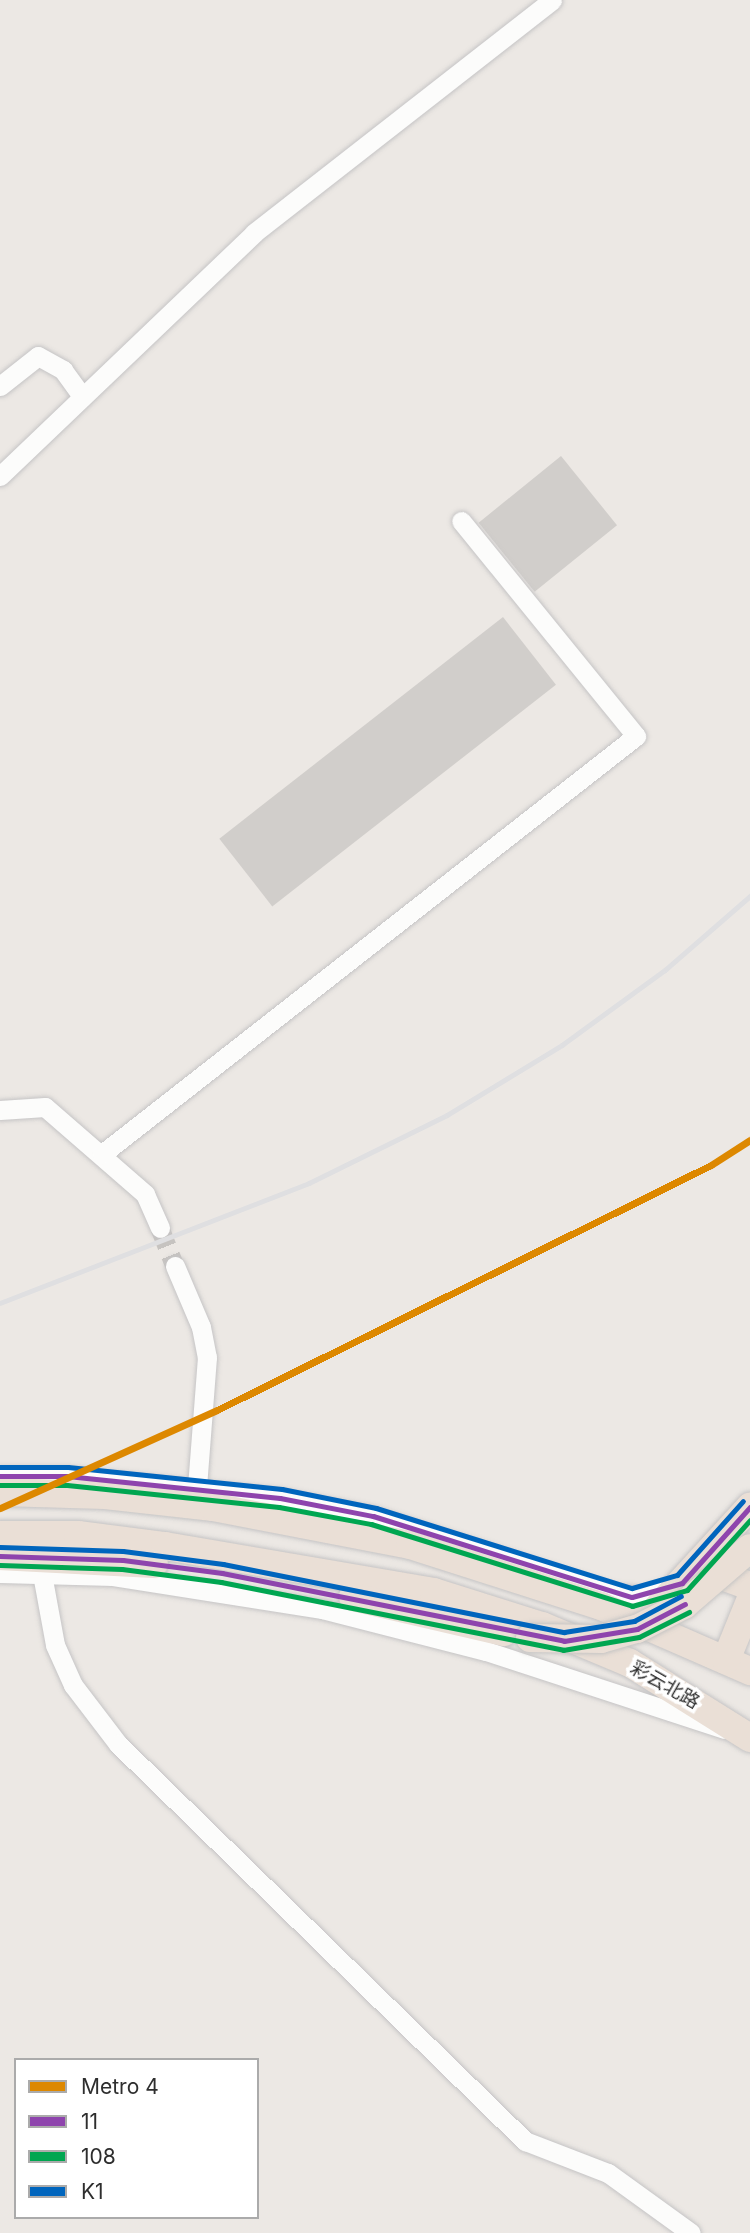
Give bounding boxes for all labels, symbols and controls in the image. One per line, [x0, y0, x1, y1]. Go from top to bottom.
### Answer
street label: 彩云北路 [626, 1656, 704, 1714]
legend [14, 2058, 259, 2219]
text: Metro 4 [81, 2074, 159, 2099]
text: 11 [81, 2109, 98, 2134]
text: 108 [81, 2144, 116, 2169]
text: K1 [81, 2179, 104, 2204]

